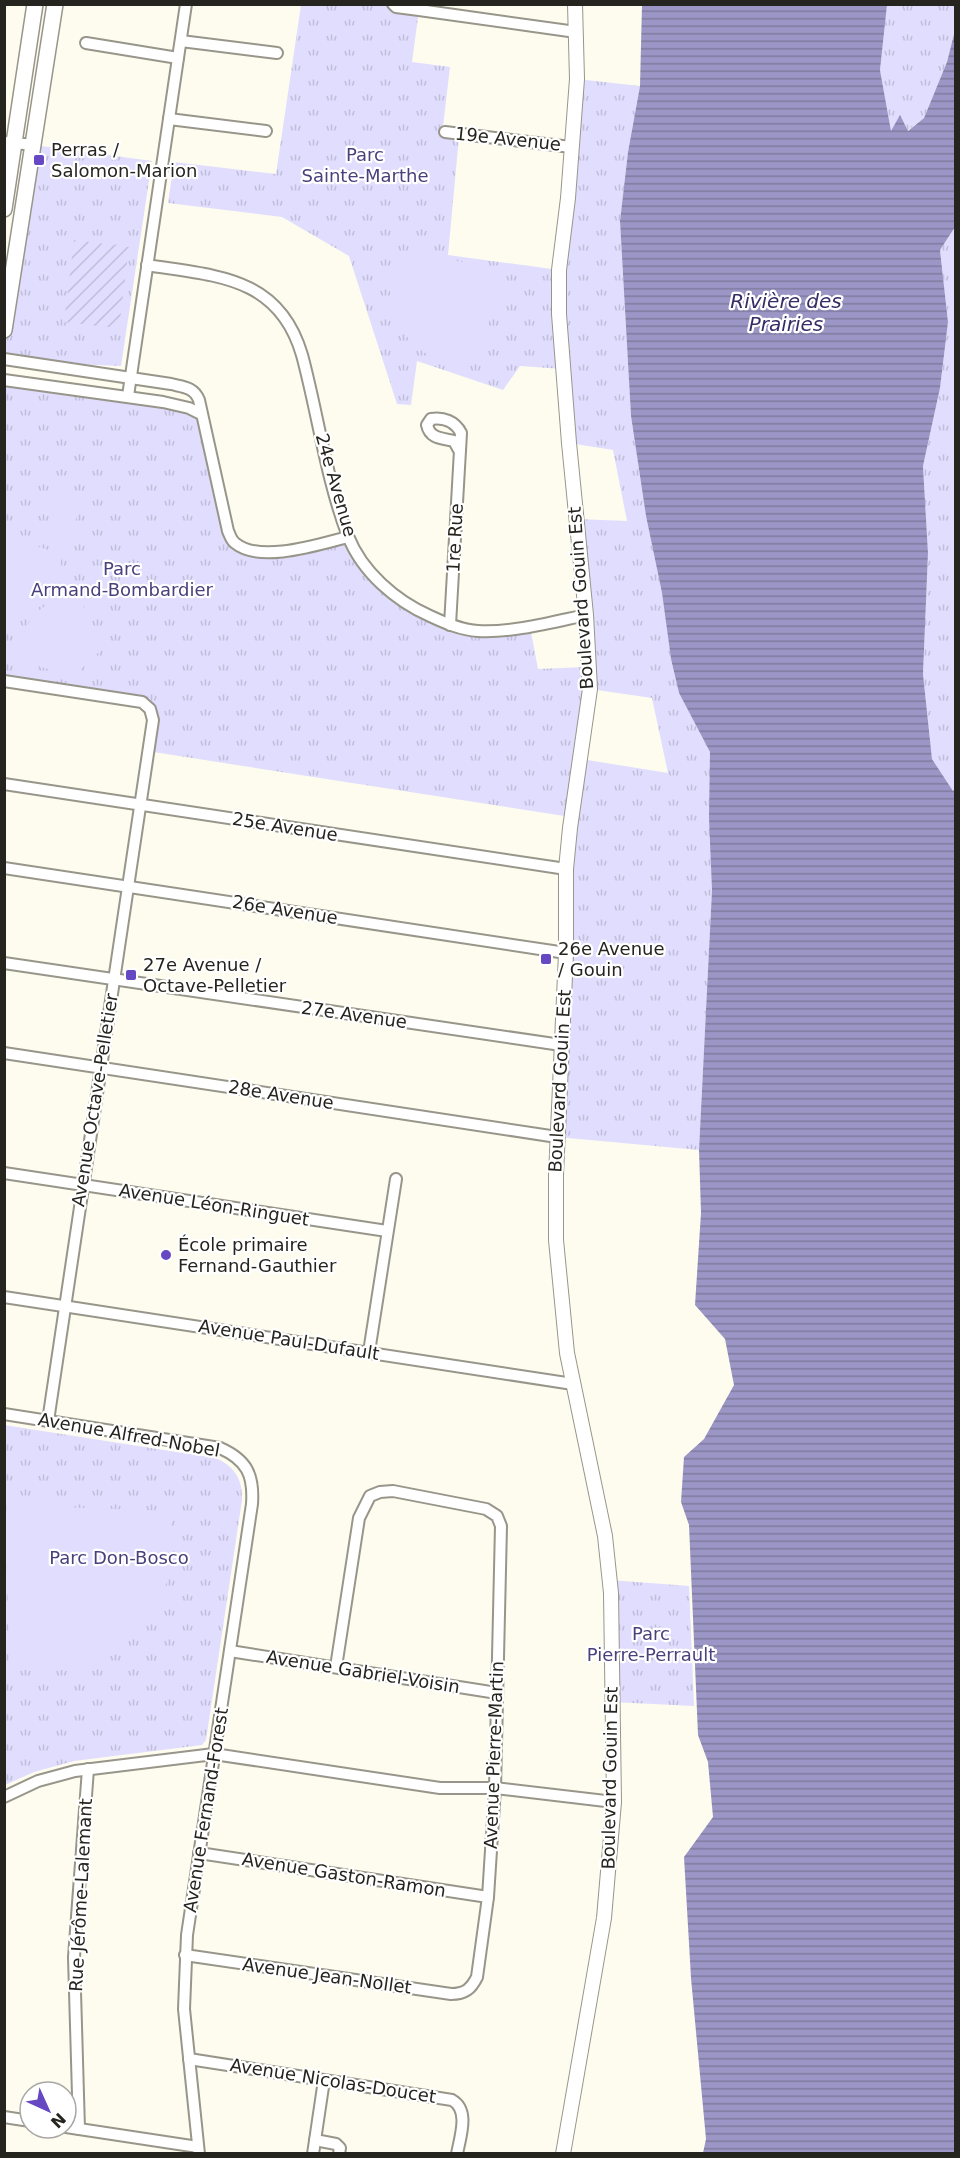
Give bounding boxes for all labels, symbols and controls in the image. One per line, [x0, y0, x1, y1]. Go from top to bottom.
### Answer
street label: 19e Avenue [454, 122, 562, 155]
place label: Perras / Salomon-Marion [51, 139, 197, 181]
park label: Parc Sainte-Marthe [302, 144, 429, 186]
marker: Perras / Salomon-Marion [32, 153, 46, 167]
water label: Rivière des Prairies [730, 289, 842, 336]
street label: 24e Avenue [312, 431, 361, 539]
street label: 1re Rue [442, 503, 467, 573]
street label: Boulevard Gouin Est [564, 506, 597, 690]
park label: Parc Armand-Bombardier [31, 558, 214, 600]
street label: 25e Avenue [231, 808, 339, 845]
street label: 26e Avenue [231, 891, 339, 928]
place label: 26e Avenue / Gouin [558, 938, 665, 980]
marker: 26e Avenue / Gouin [539, 952, 553, 966]
place label: 27e Avenue / Octave-Pelletier [143, 954, 287, 996]
marker: 27e Avenue / Octave-Pelletier [124, 968, 138, 982]
street label: Boulevard Gouin Est [544, 989, 575, 1173]
street label: Avenue Octave-Pelletier [67, 991, 122, 1208]
street label: 27e Avenue [300, 997, 408, 1032]
street label: 28e Avenue [227, 1076, 335, 1113]
street label: Avenue Léon-Ringuet [118, 1179, 311, 1230]
place label: École primaire Fernand-Gauthier [178, 1234, 337, 1276]
marker: École primaire Fernand-Gauthier [159, 1248, 173, 1262]
street label: Avenue Paul-Dufault [197, 1315, 381, 1364]
street label: Avenue Alfred-Nobel [37, 1408, 222, 1461]
park label: Parc Don-Bosco [49, 1547, 189, 1568]
park label: Parc Pierre-Perrault [587, 1623, 715, 1665]
street label: Avenue Gabriel-Voisin [265, 1646, 461, 1697]
street label: Avenue Pierre-Martin [480, 1661, 507, 1849]
street label: Boulevard Gouin Est [597, 1686, 622, 1870]
street label: Avenue Fernand-Forest [179, 1706, 232, 1914]
street label: Rue Jérôme-Lalemant [65, 1798, 96, 1992]
street label: Avenue Gaston-Ramon [241, 1848, 447, 1901]
street label: Avenue Jean-Nollet [241, 1953, 413, 1998]
street label: Avenue Nicolas-Doucet [229, 2054, 438, 2107]
north arrow [18, 2080, 78, 2140]
text: N [47, 2109, 70, 2132]

